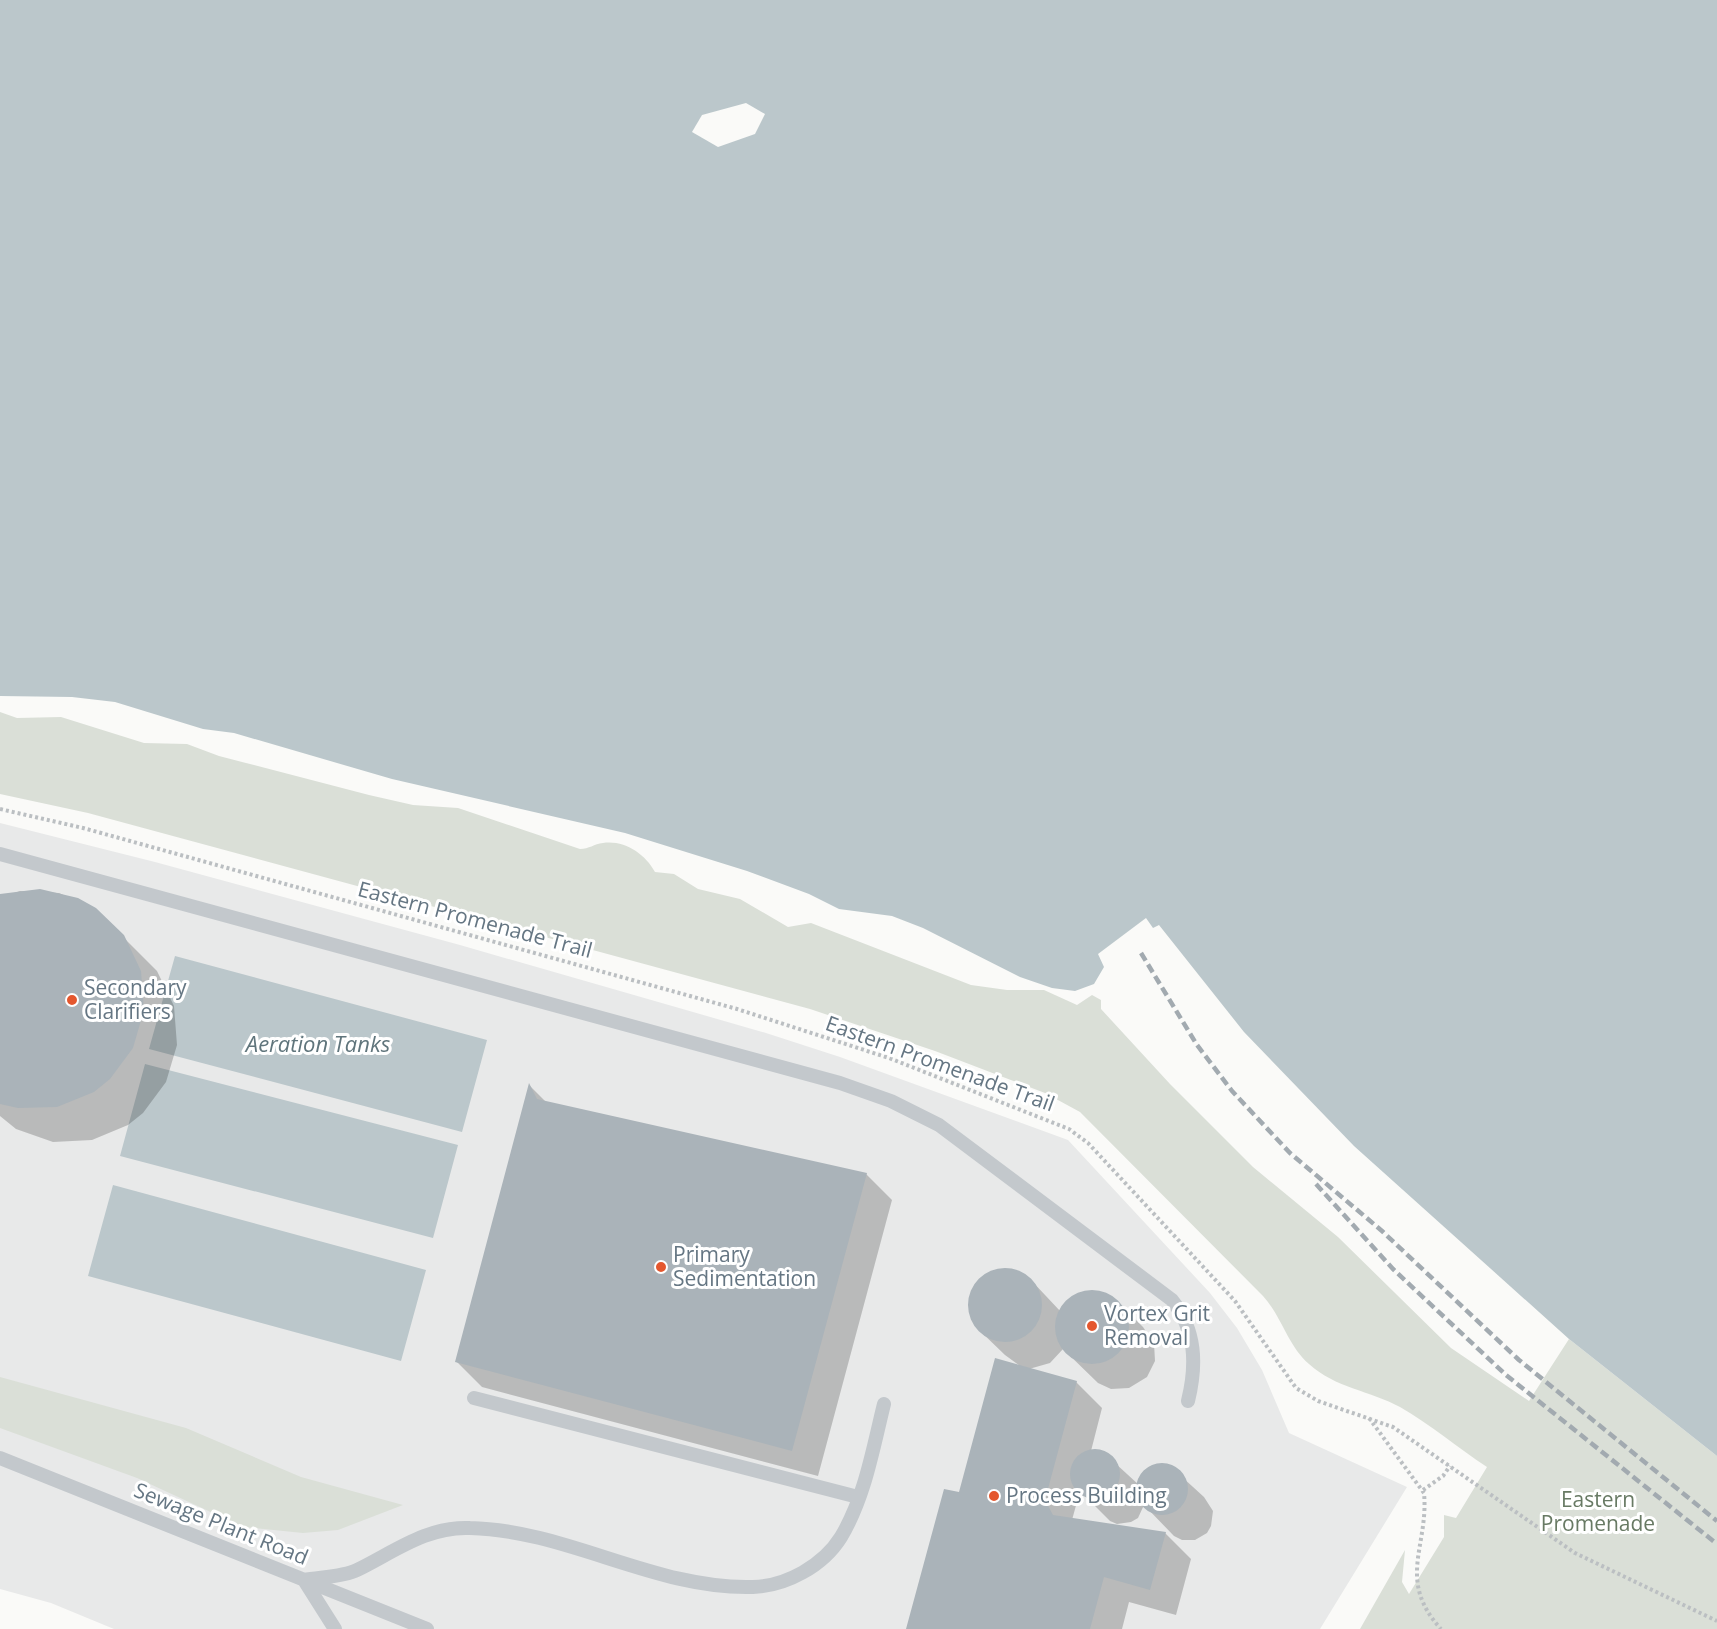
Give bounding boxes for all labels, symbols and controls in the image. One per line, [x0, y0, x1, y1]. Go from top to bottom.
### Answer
street label: Eastern Promenade Trail [355, 874, 596, 964]
place label: Secondary Clarifiers [84, 973, 187, 1025]
marker: Secondary Clarifiers [65, 993, 79, 1007]
street label: Eastern Promenade Trail [822, 1009, 1059, 1118]
water label: Aeration Tanks [244, 1028, 391, 1058]
place label: Primary Sedimentation [673, 1240, 816, 1292]
marker: Primary Sedimentation [654, 1260, 668, 1274]
place label: Vortex Grit Removal [1104, 1299, 1210, 1351]
marker: Vortex Grit Removal [1085, 1319, 1099, 1333]
street label: Sewage Plant Road [130, 1475, 313, 1571]
place label: Process Building [1006, 1481, 1167, 1509]
park label: Eastern Promenade [1541, 1485, 1655, 1537]
marker: Process Building [987, 1489, 1001, 1503]

